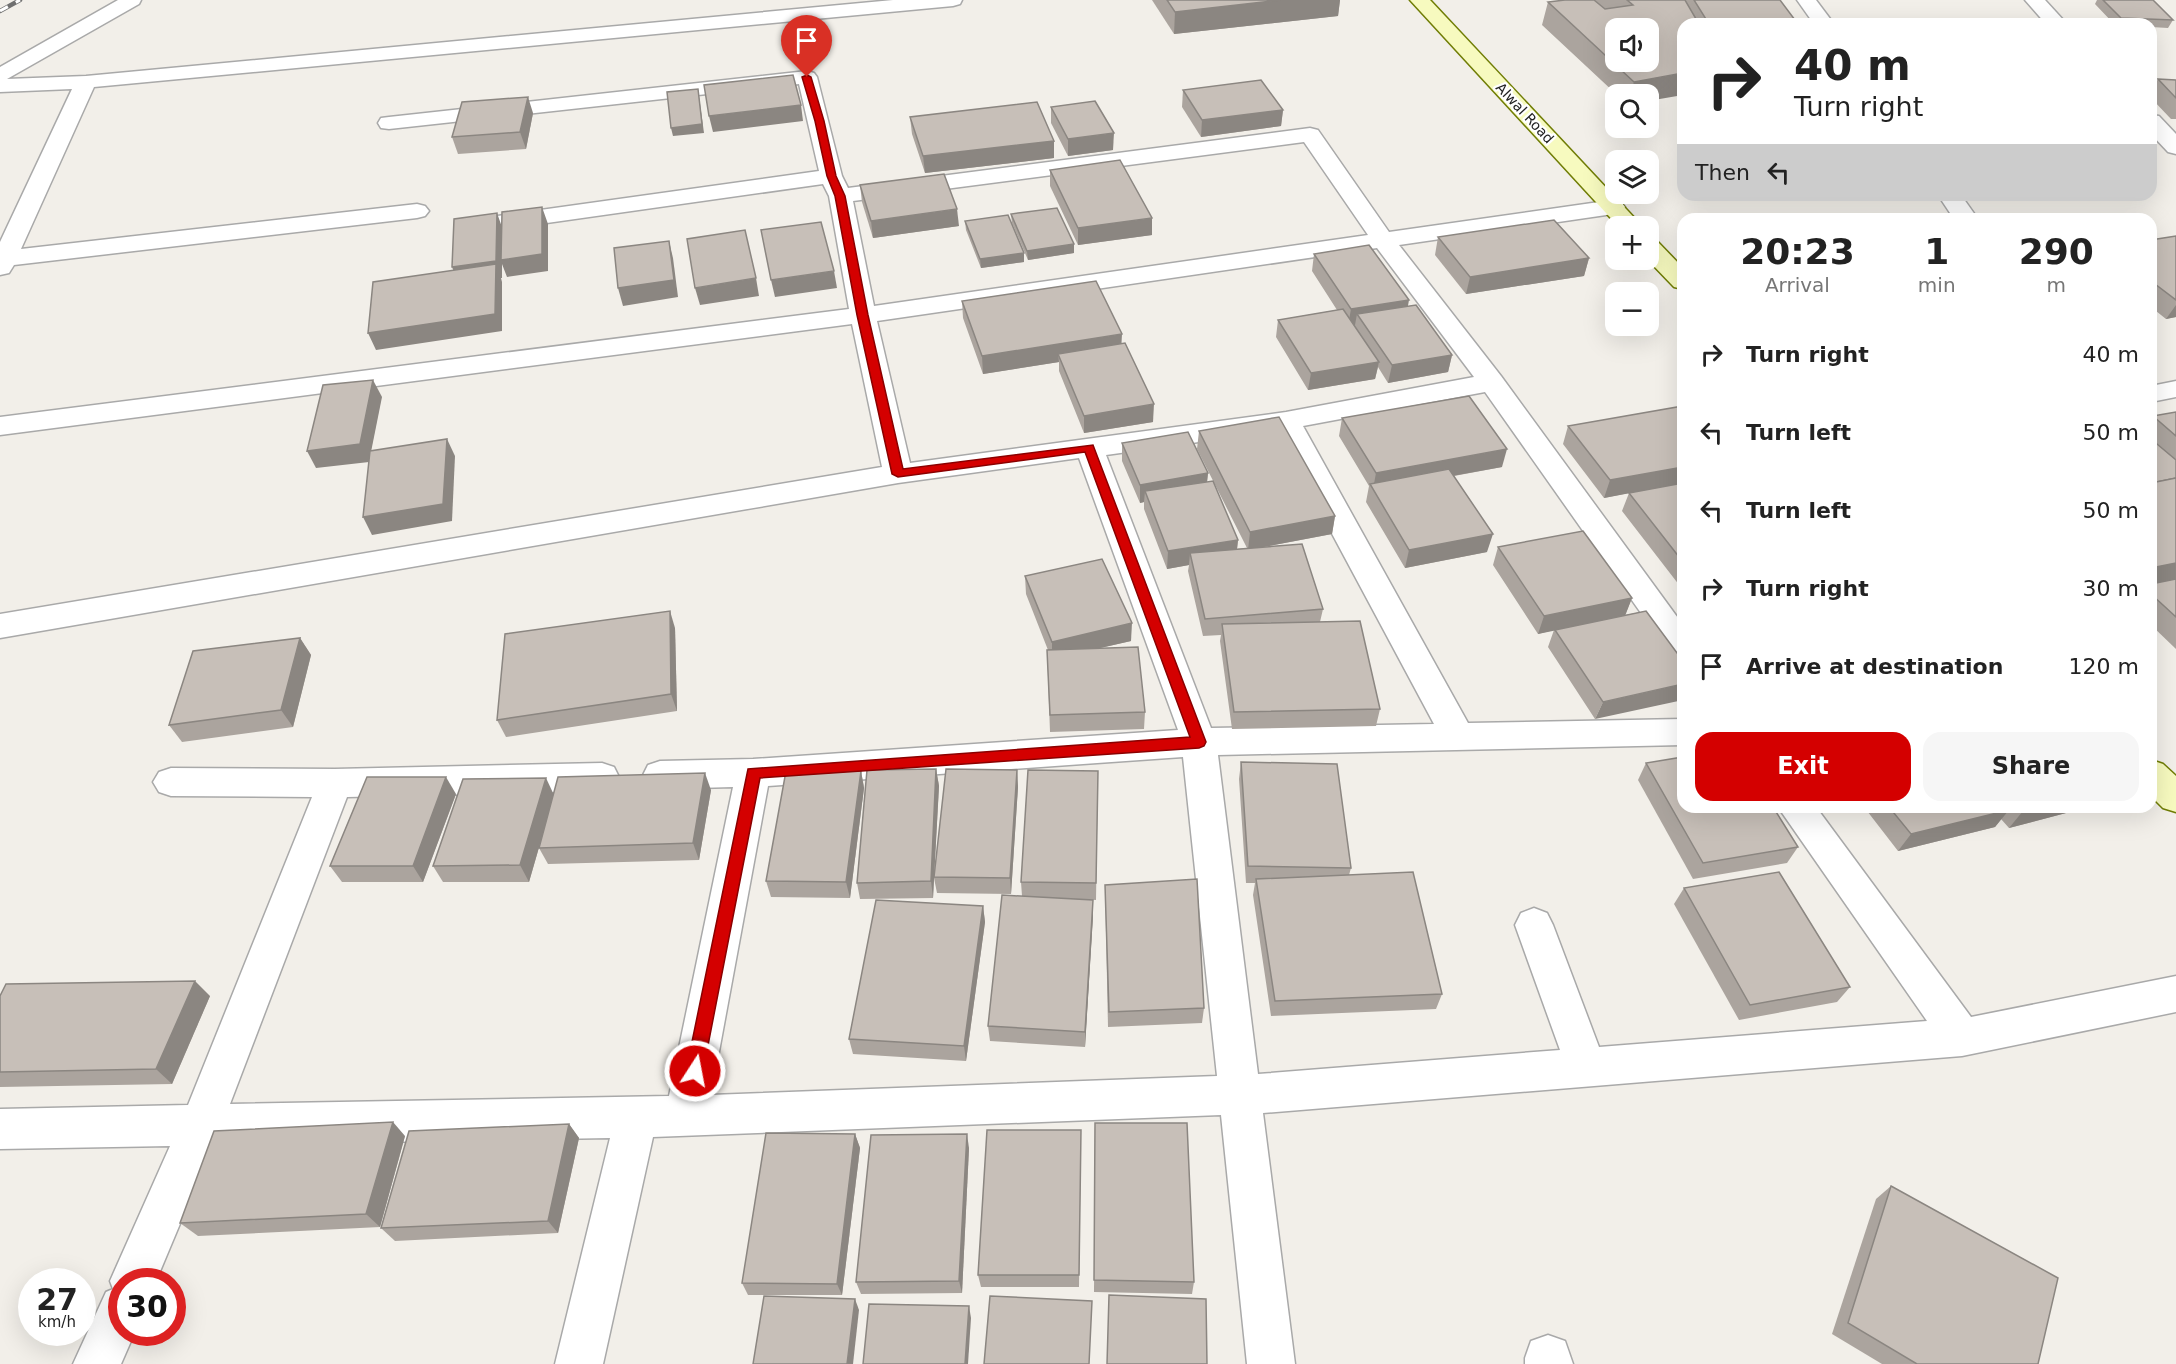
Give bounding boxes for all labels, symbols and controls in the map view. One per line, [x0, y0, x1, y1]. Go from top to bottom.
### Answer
pin [781, 15, 832, 77]
map controls [1605, 18, 1659, 336]
button: sound [1605, 18, 1659, 72]
icon: arrive [790, 24, 823, 57]
text: 40 m [1794, 41, 1911, 90]
icon: right [1695, 42, 1773, 120]
street label: Alwal Road [1493, 79, 1557, 147]
button: search [1605, 84, 1659, 138]
text: Turn right [1794, 91, 1923, 122]
button: layers [1605, 150, 1659, 204]
icon: left [1762, 156, 1795, 189]
text: Then [1695, 160, 1750, 185]
button: + [1605, 216, 1659, 270]
text: 20:23 [1740, 231, 1855, 272]
text: 1 [1924, 231, 1949, 272]
text: 290 [2019, 231, 2094, 272]
text: Arrival [1765, 273, 1830, 297]
text: min [1918, 273, 1956, 297]
text: m [2047, 273, 2066, 297]
button: − [1605, 282, 1659, 336]
icon: right [1695, 338, 1728, 371]
text: Turn right [1746, 342, 1869, 367]
text: 40 m [2083, 342, 2139, 367]
icon: left [1695, 416, 1728, 449]
text: Turn left [1746, 420, 1851, 445]
text: 50 m [2083, 420, 2139, 445]
icon: left [1695, 494, 1728, 527]
text: Turn left [1746, 498, 1851, 523]
text: 50 m [2083, 498, 2139, 523]
icon: right [1695, 572, 1728, 605]
text: Turn right [1746, 576, 1869, 601]
text: 30 m [2083, 576, 2139, 601]
icon: arrive [1695, 650, 1728, 683]
text: Arrive at destination [1746, 654, 2003, 679]
text: 120 m [2069, 654, 2139, 679]
button: Exit [1695, 732, 1911, 801]
button: Share [1923, 732, 2139, 801]
position arrow [663, 1039, 727, 1103]
speed limit sign: 30 [108, 1268, 186, 1346]
text: 27 [36, 1282, 78, 1317]
text: km/h [38, 1313, 76, 1331]

